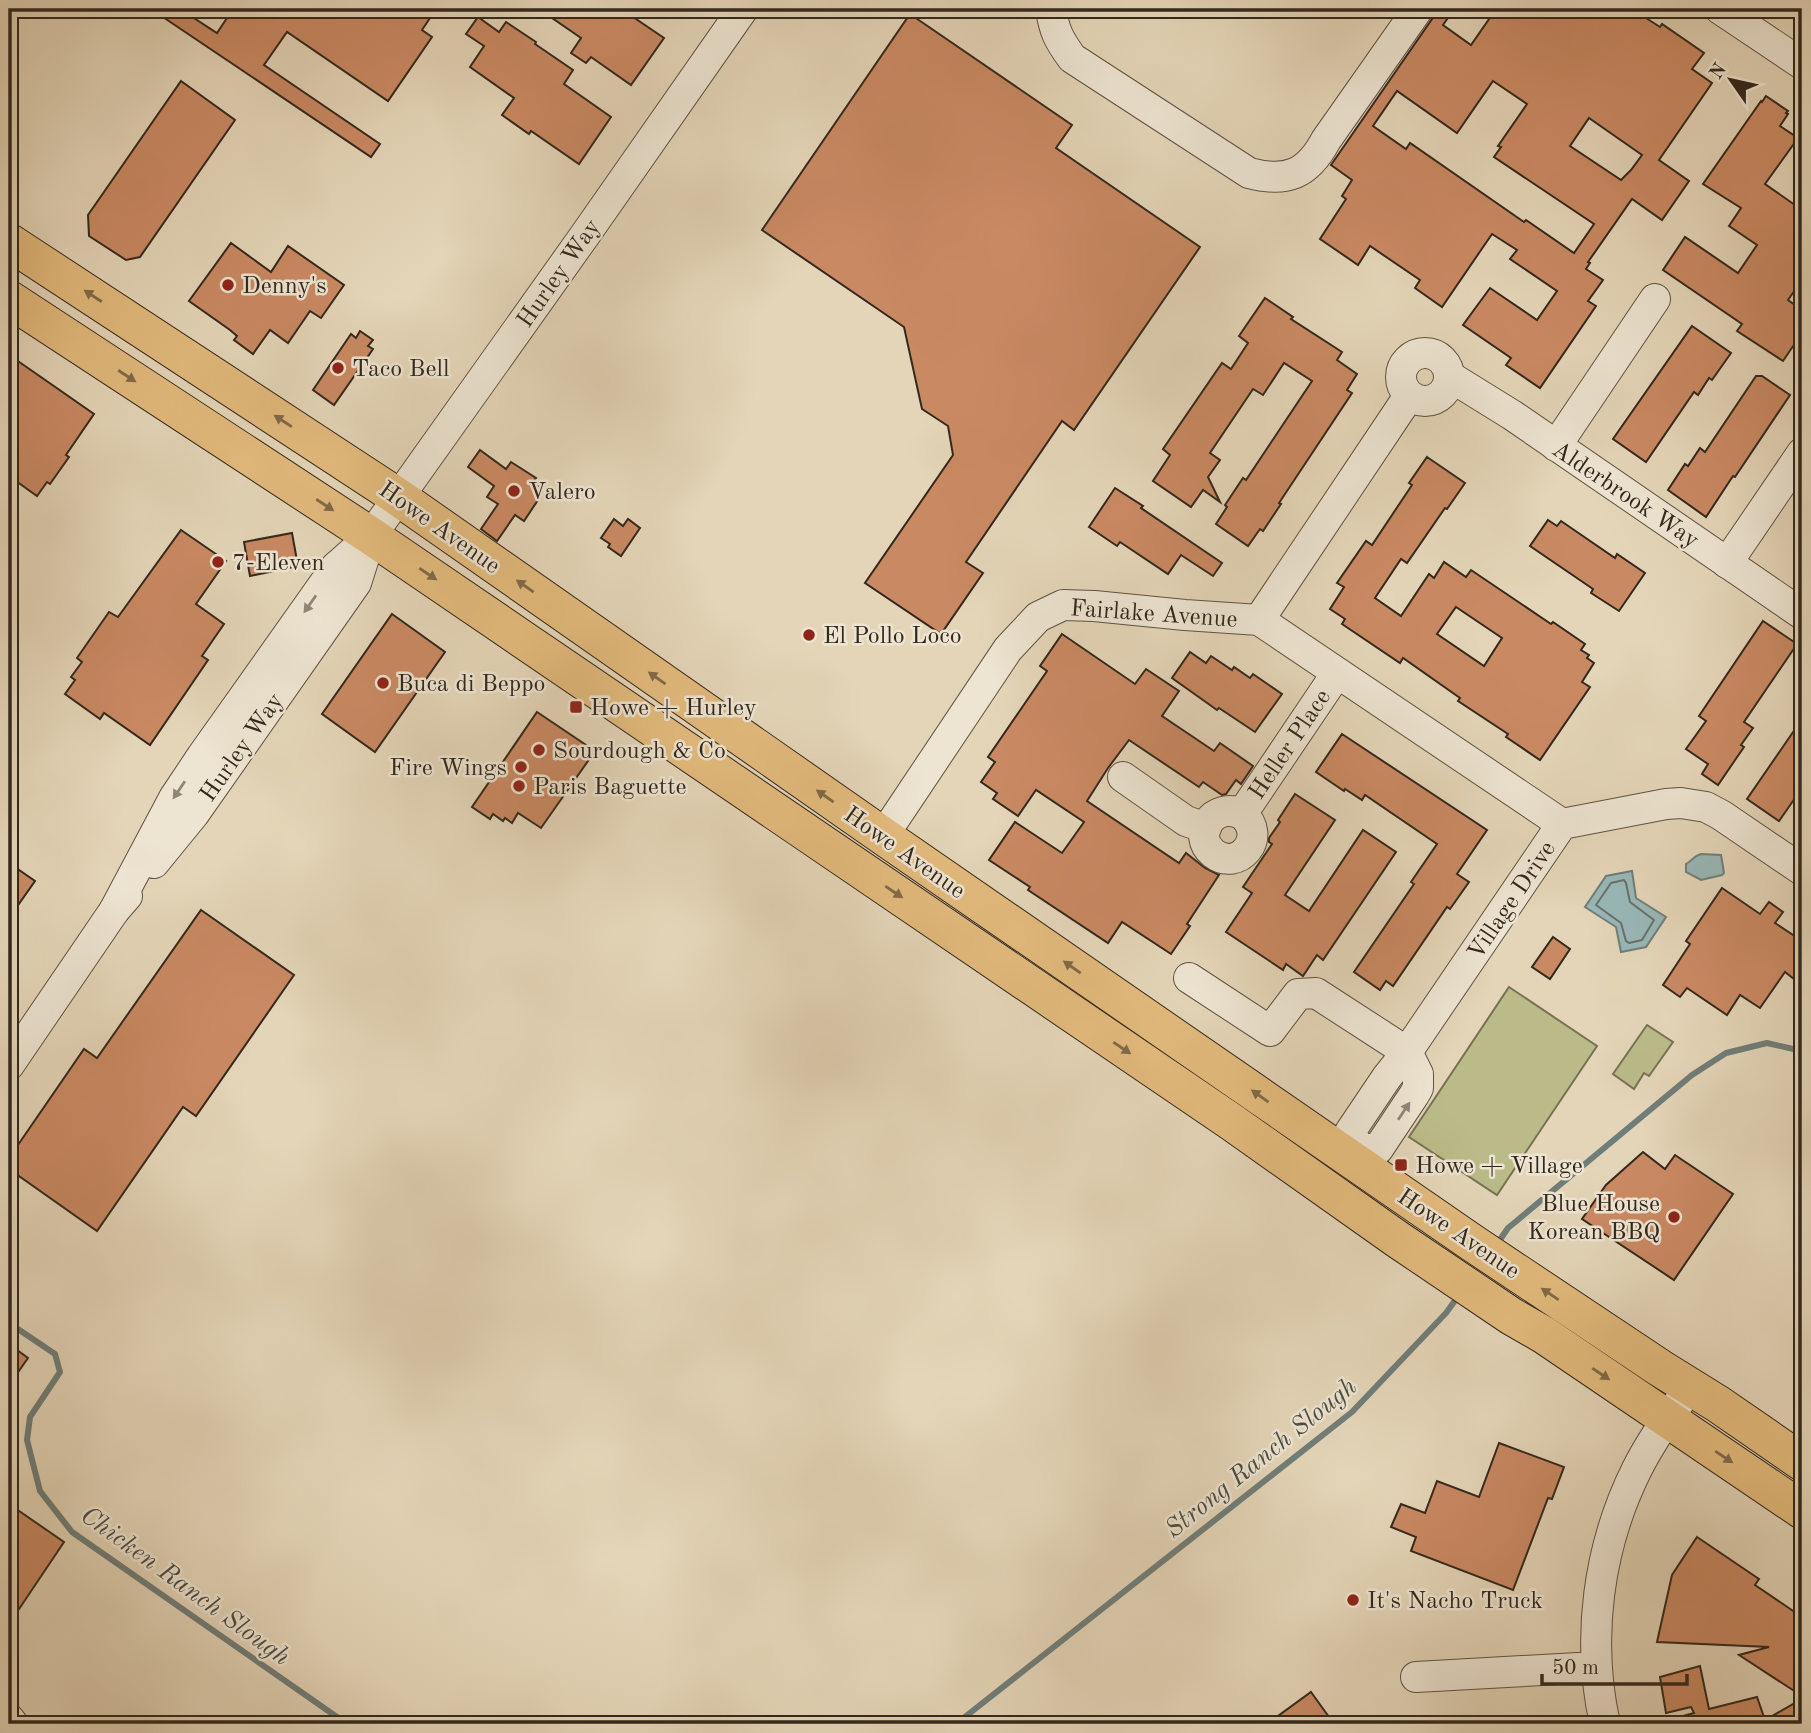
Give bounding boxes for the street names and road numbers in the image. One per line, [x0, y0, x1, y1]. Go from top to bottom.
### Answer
street label: Hurley Way [514, 215, 606, 333]
street label: Alderbrook Way [1547, 438, 1703, 554]
street label: Howe Avenue [374, 478, 504, 579]
street label: Fairlake Avenue [1069, 597, 1238, 633]
street label: Heller Place [1245, 686, 1336, 804]
street label: Hurley Way [197, 689, 289, 807]
street label: Howe Avenue [839, 803, 969, 904]
street label: Village Drive [1464, 838, 1561, 965]
street label: Howe Avenue [1392, 1185, 1523, 1284]

